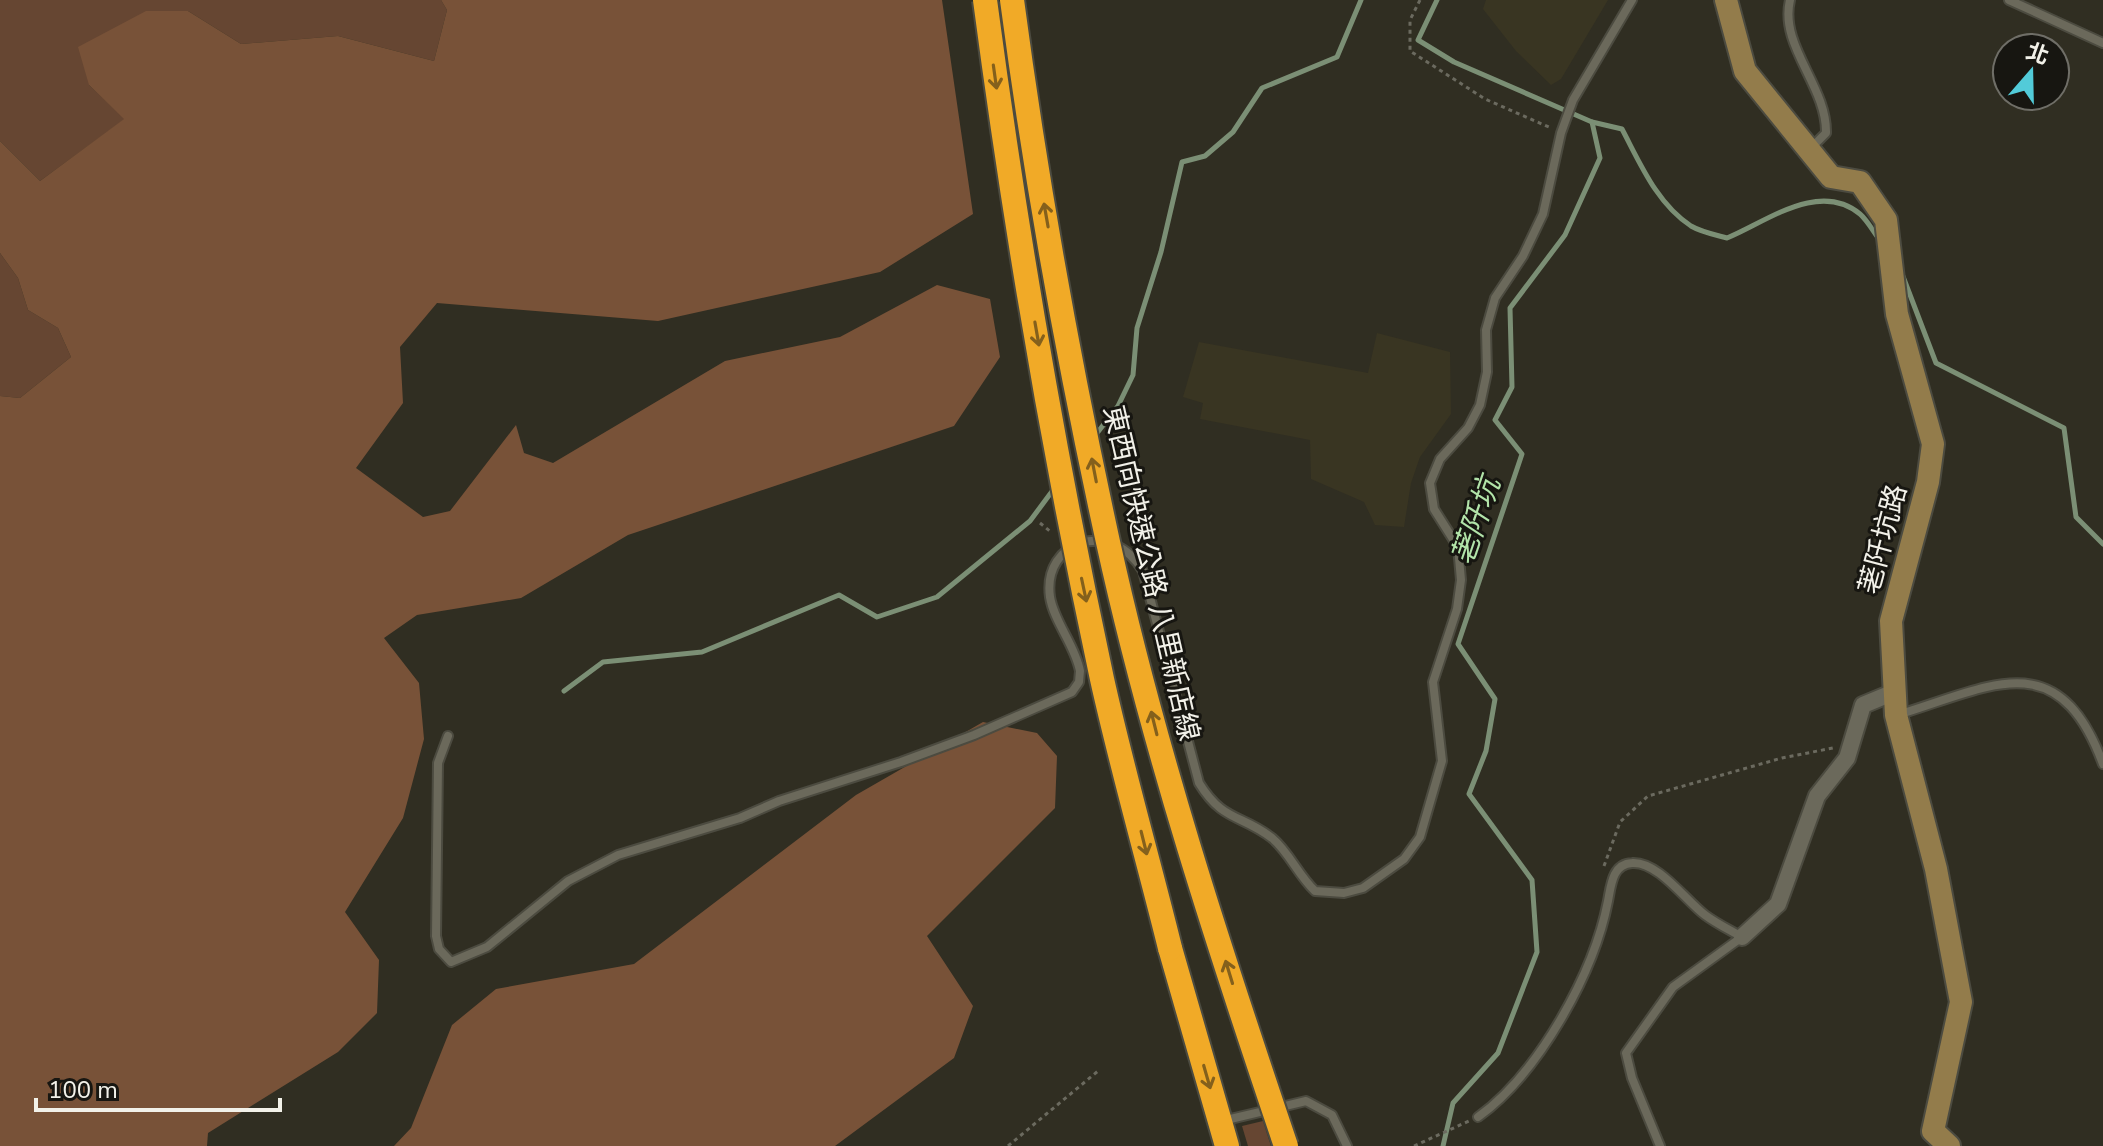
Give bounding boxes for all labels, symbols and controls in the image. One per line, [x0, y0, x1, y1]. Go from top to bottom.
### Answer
north arrow [1991, 32, 2071, 112]
text: 北 [2022, 36, 2053, 72]
one-way arrow [988, 64, 1003, 89]
one-way arrow [1038, 203, 1053, 228]
one-way arrow [1031, 321, 1046, 346]
street label: 東西向快速公路 八里新店線 [1094, 402, 1208, 745]
one-way arrow [1086, 458, 1101, 484]
water label: 荖阡坑 [1442, 468, 1512, 570]
street label: 荖阡坑路 [1850, 480, 1916, 598]
one-way arrow [1077, 576, 1092, 602]
one-way arrow [1146, 711, 1161, 737]
one-way arrow [1137, 829, 1152, 855]
one-way arrow [1221, 960, 1236, 985]
scale bar [36, 1062, 280, 1112]
one-way arrow [1200, 1064, 1215, 1090]
text: 100 m [48, 1074, 118, 1106]

